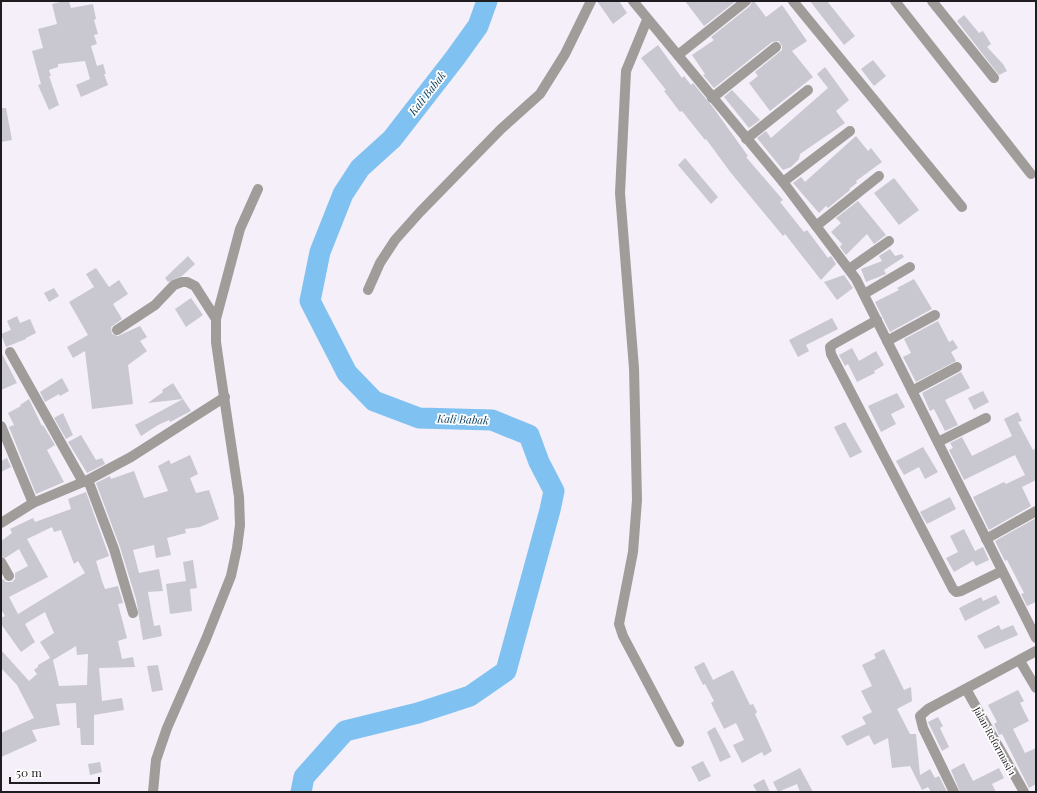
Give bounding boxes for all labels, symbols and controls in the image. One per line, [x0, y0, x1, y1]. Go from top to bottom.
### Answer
water label: Kali Babak [405, 68, 449, 119]
water label: Kali Babak [436, 411, 489, 427]
street label: Jalan Reformasi 1 [970, 703, 1020, 778]
scale bar [10, 759, 99, 785]
text: 50 m [16, 764, 42, 780]

